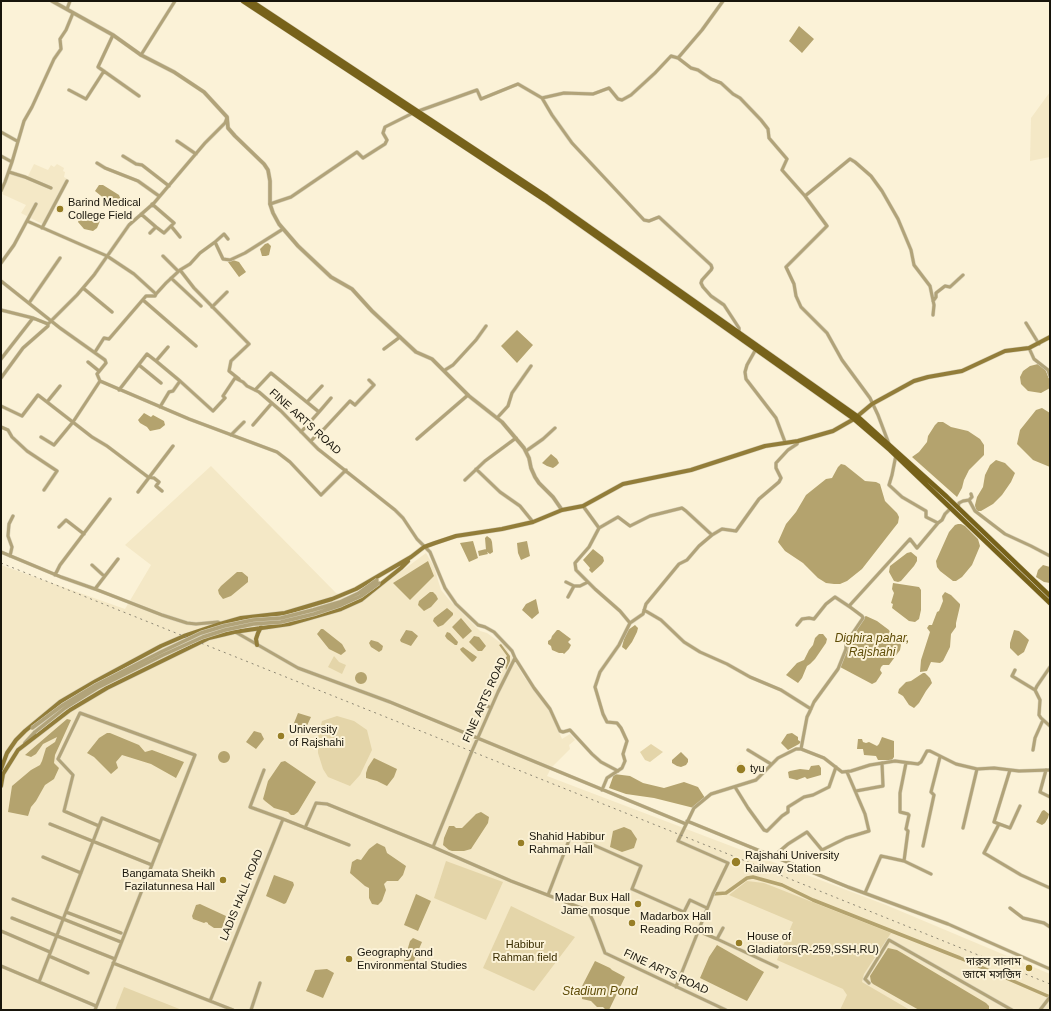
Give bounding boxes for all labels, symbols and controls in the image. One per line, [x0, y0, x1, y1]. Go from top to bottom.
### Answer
place label: Barind Medical College Field [68, 196, 141, 222]
marker: Barind Medical College Field [55, 204, 65, 214]
street label: FINE ARTS ROAD [266, 386, 344, 458]
water label: Dighira pahar, Rajshahi [835, 632, 909, 660]
street label: FINE ARTS ROAD [460, 655, 510, 745]
place label: University of Rajshahi [289, 723, 344, 749]
marker: University of Rajshahi [276, 731, 286, 741]
place label: tyu [750, 762, 765, 776]
marker: tyu [735, 763, 747, 775]
place label: Shahid Habibur Rahman Hall [529, 830, 605, 856]
marker: Shahid Habibur Rahman Hall [516, 838, 526, 848]
street label: LADIS HALL ROAD [218, 847, 266, 943]
place label: Rajshahi University Railway Station [745, 849, 839, 875]
marker: Rajshahi University Railway Station [730, 856, 742, 868]
place label: Bangamata Sheikh Fazilatunnesa Hall [122, 867, 215, 893]
marker: Bangamata Sheikh Fazilatunnesa Hall [218, 875, 228, 885]
place label: Madar Bux Hall Jame mosque [555, 891, 630, 917]
marker: Madar Bux Hall Jame mosque [633, 899, 643, 909]
place label: Madarbox Hall Reading Room [640, 910, 713, 936]
marker: Madarbox Hall Reading Room [627, 918, 637, 928]
place label: House of Gladiators(R-259,SSH,RU) [747, 930, 879, 956]
park label: Habibur Rahman field [493, 938, 557, 964]
marker: House of Gladiators(R-259,SSH,RU) [734, 938, 744, 948]
place label: Geography and Environmental Studies [357, 946, 467, 972]
street label: FINE ARTS ROAD [621, 947, 711, 997]
marker: Geography and Environmental Studies [344, 954, 354, 964]
place label: দারুস সালাম জামে মসজিদ [963, 955, 1021, 981]
marker: দারুস সালাম জামে মসজিদ [1024, 963, 1034, 973]
water label: Stadium Pond [562, 985, 638, 999]

